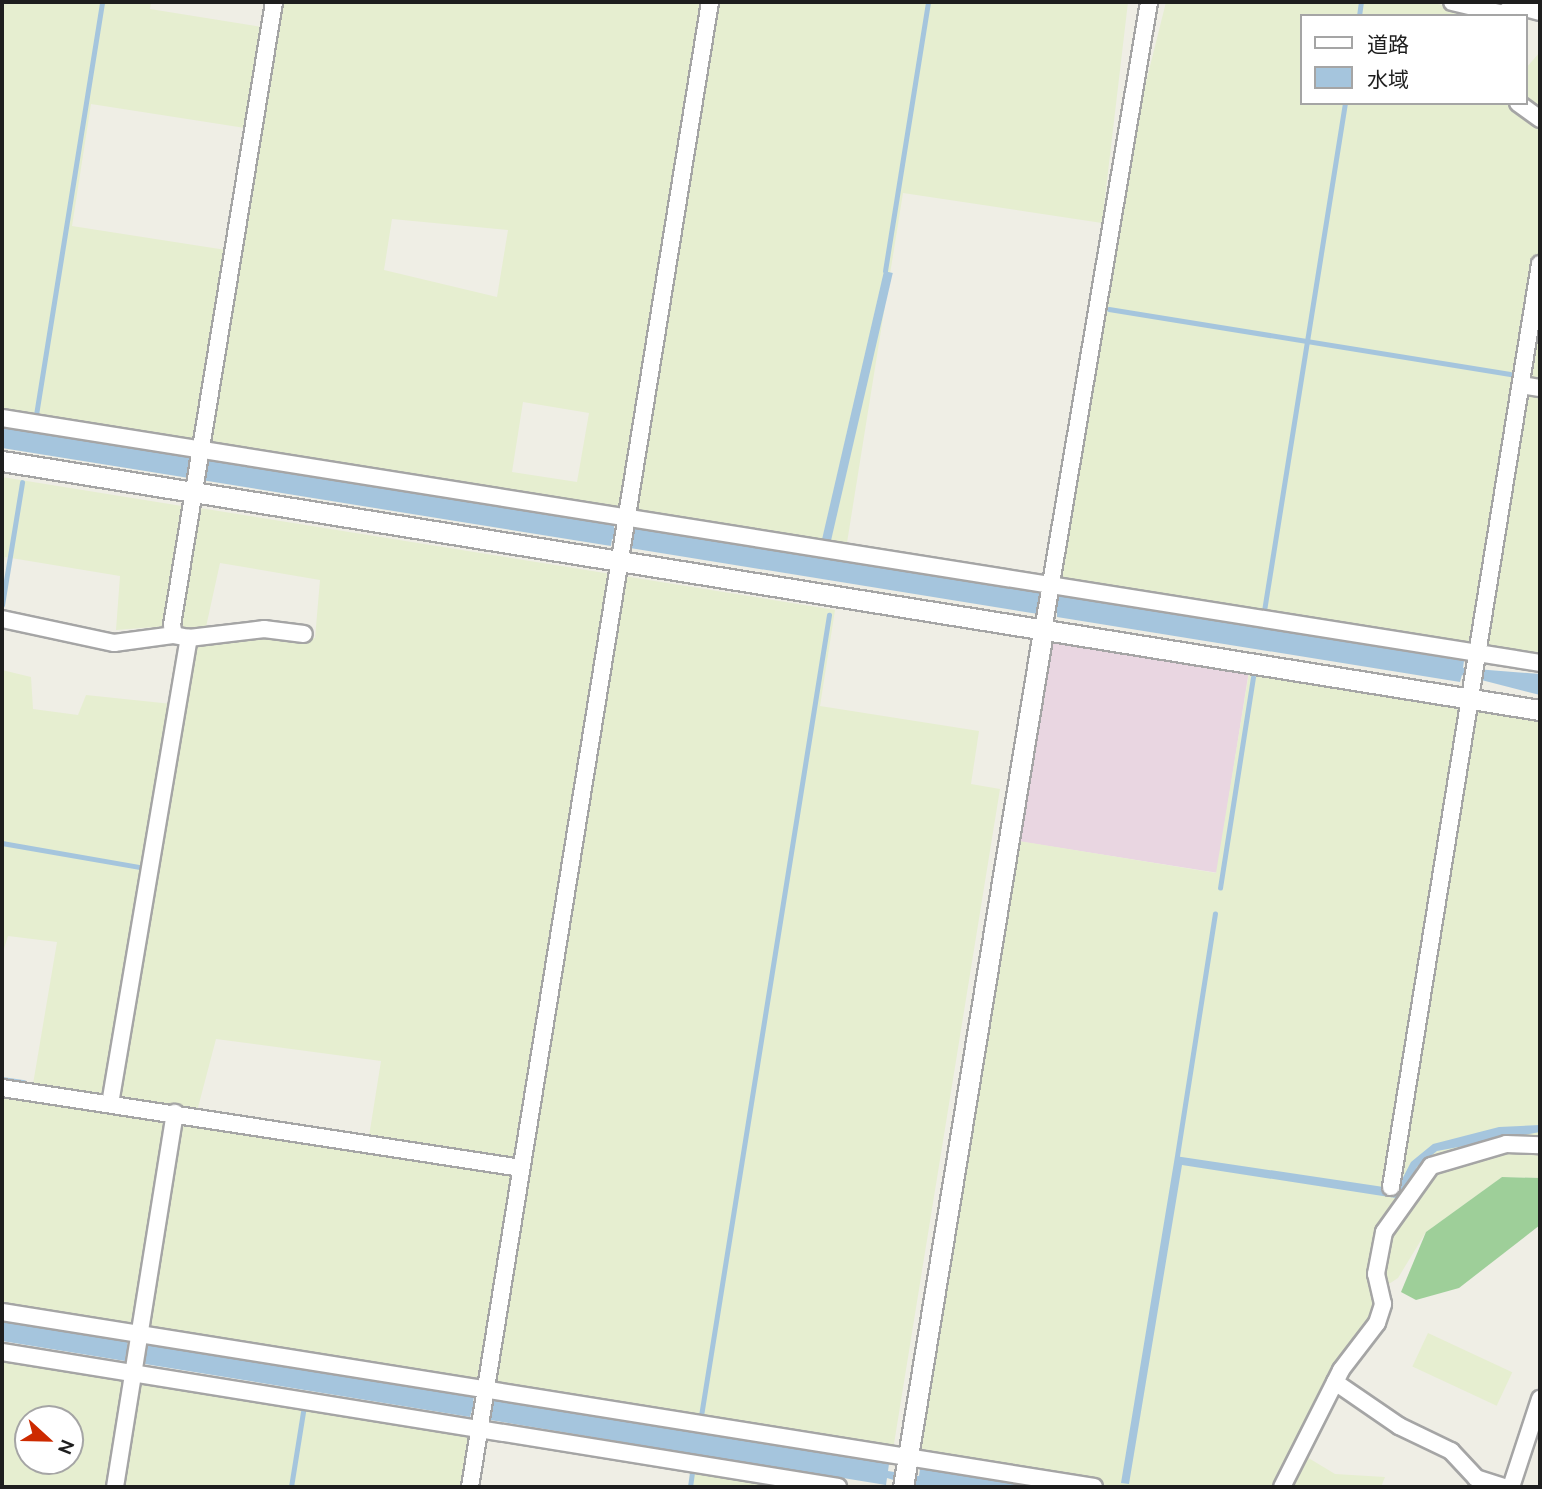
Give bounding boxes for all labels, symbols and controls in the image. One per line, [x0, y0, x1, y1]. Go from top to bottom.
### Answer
legend [1300, 14, 1528, 105]
text: 道路 [1367, 32, 1409, 56]
text: 水域 [1367, 67, 1409, 91]
north arrow [14, 1405, 84, 1475]
text: N [54, 1436, 79, 1458]

